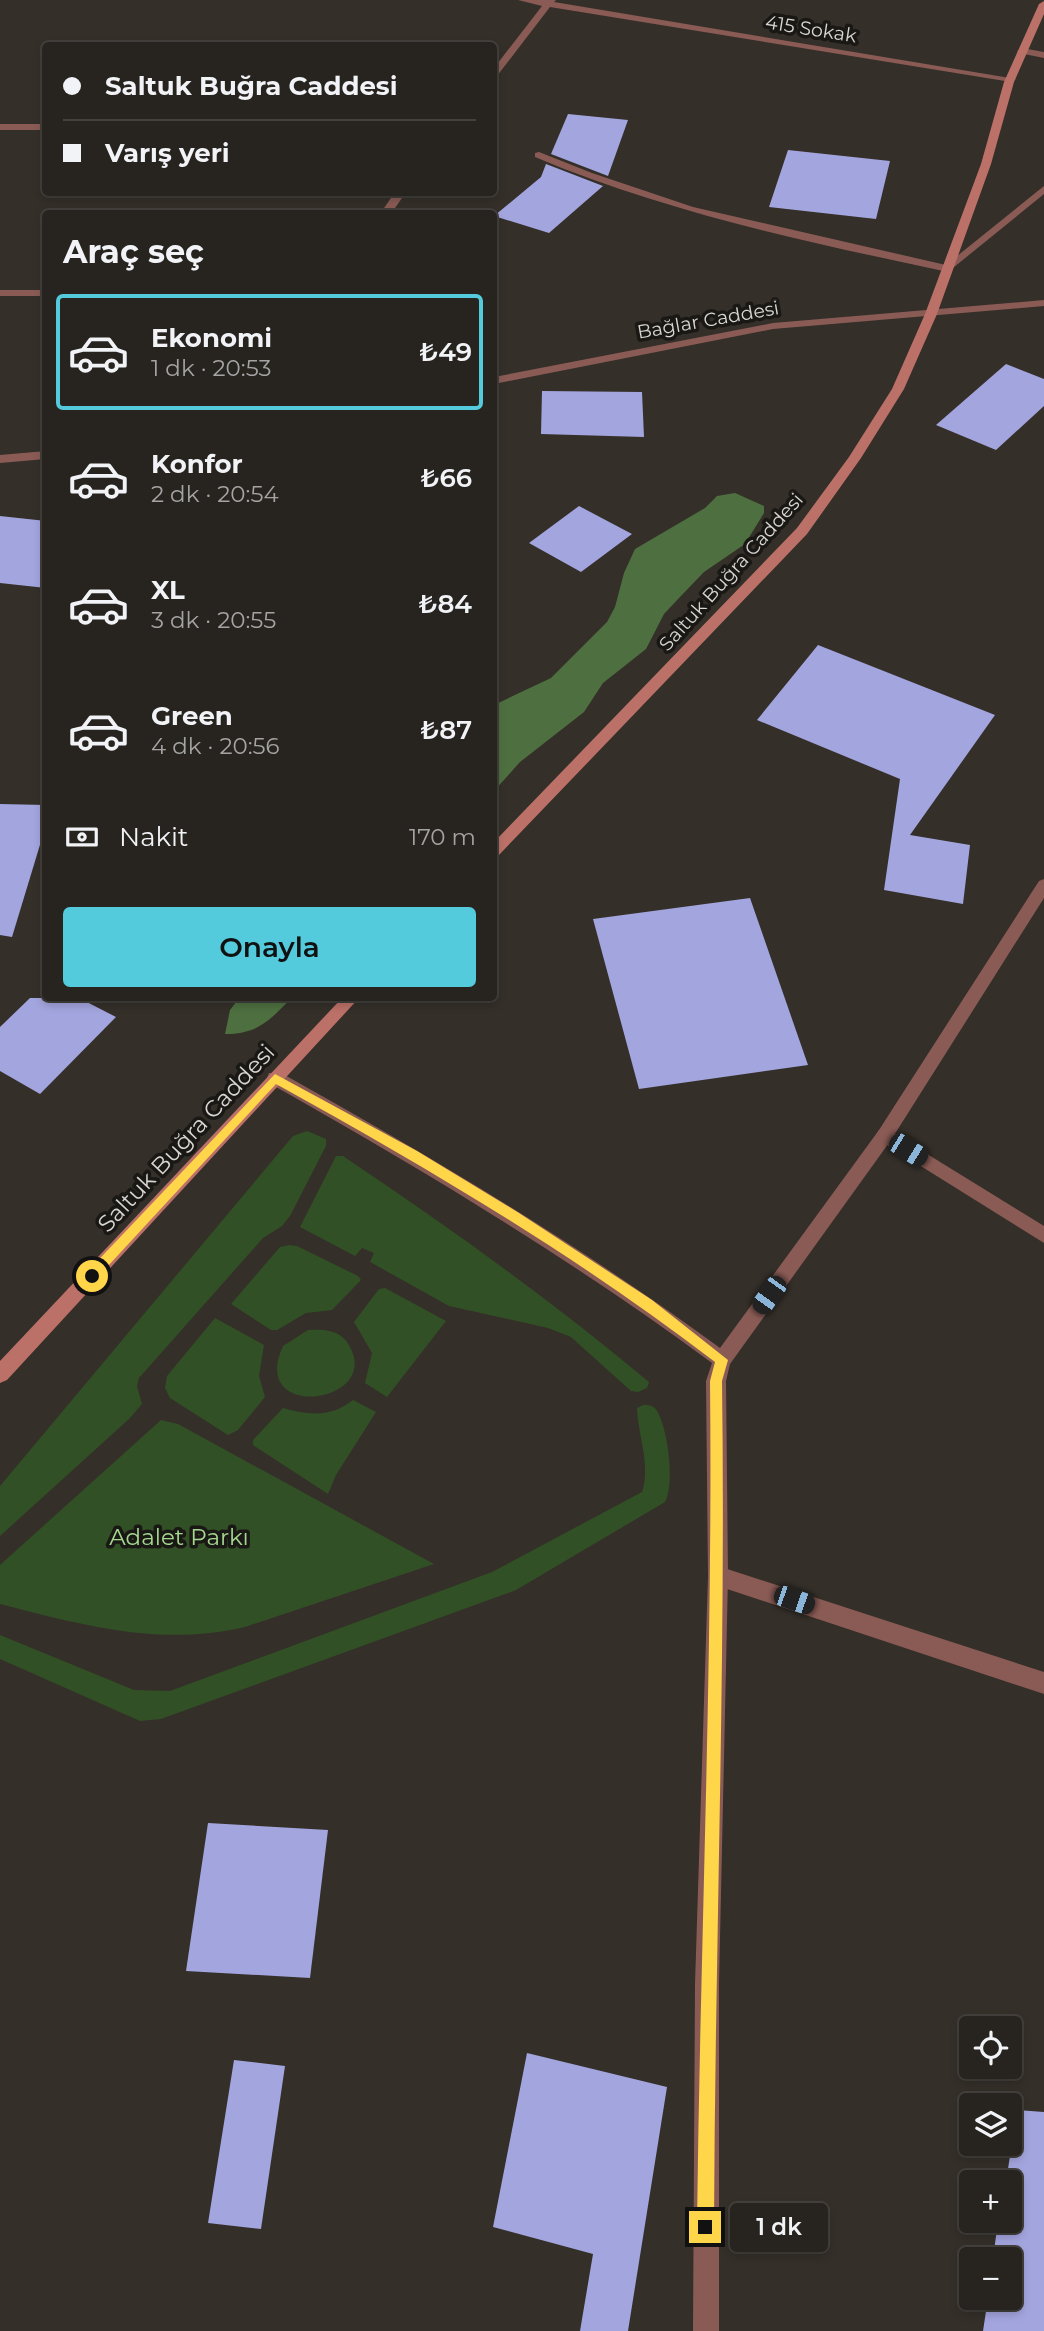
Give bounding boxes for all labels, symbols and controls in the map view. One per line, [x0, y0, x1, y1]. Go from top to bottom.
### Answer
street label: 415 Sokak [764, 10, 859, 48]
text: Saltuk Buğra Caddesi [105, 70, 397, 102]
text: Varış yeri [105, 137, 230, 169]
text: Araç seç [63, 232, 204, 271]
street label: Bağlar Caddesi [635, 296, 781, 344]
icon: car [67, 321, 130, 384]
text: Ekonomi [151, 322, 272, 354]
text: ₺49 [419, 336, 472, 368]
text: 1 dk · 20:53 [151, 354, 272, 382]
icon: car [67, 447, 130, 510]
text: Konfor [151, 448, 243, 480]
text: ₺66 [420, 462, 472, 494]
text: 2 dk · 20:54 [151, 480, 279, 508]
street label: Saltuk Buğra Caddesi [654, 489, 808, 655]
icon: car [67, 573, 130, 636]
text: XL [151, 574, 185, 606]
text: ₺84 [418, 588, 472, 620]
text: 3 dk · 20:55 [151, 606, 276, 634]
icon: car [67, 699, 130, 762]
text: Green [151, 700, 233, 732]
text: ₺87 [420, 714, 472, 746]
text: 4 dk · 20:56 [151, 732, 280, 760]
icon: cash [63, 818, 101, 856]
text: Nakit [119, 821, 188, 853]
text: 170 m [409, 823, 476, 851]
button: Onayla [63, 907, 476, 987]
street label: Saltuk Buğra Caddesi [92, 1038, 280, 1238]
car [885, 1130, 932, 1170]
route start [76, 1260, 108, 1292]
car [749, 1272, 790, 1318]
park label: Adalet Parkı [109, 1523, 249, 1551]
car [771, 1583, 818, 1617]
map controls [959, 2016, 1022, 2310]
button: locate [959, 2016, 1022, 2079]
button: layers [959, 2093, 1022, 2156]
button: + [959, 2170, 1022, 2233]
callout: 1 dk [730, 2202, 828, 2252]
route end [689, 2211, 721, 2243]
text: 1 dk [756, 2213, 802, 2241]
button: − [959, 2247, 1022, 2310]

